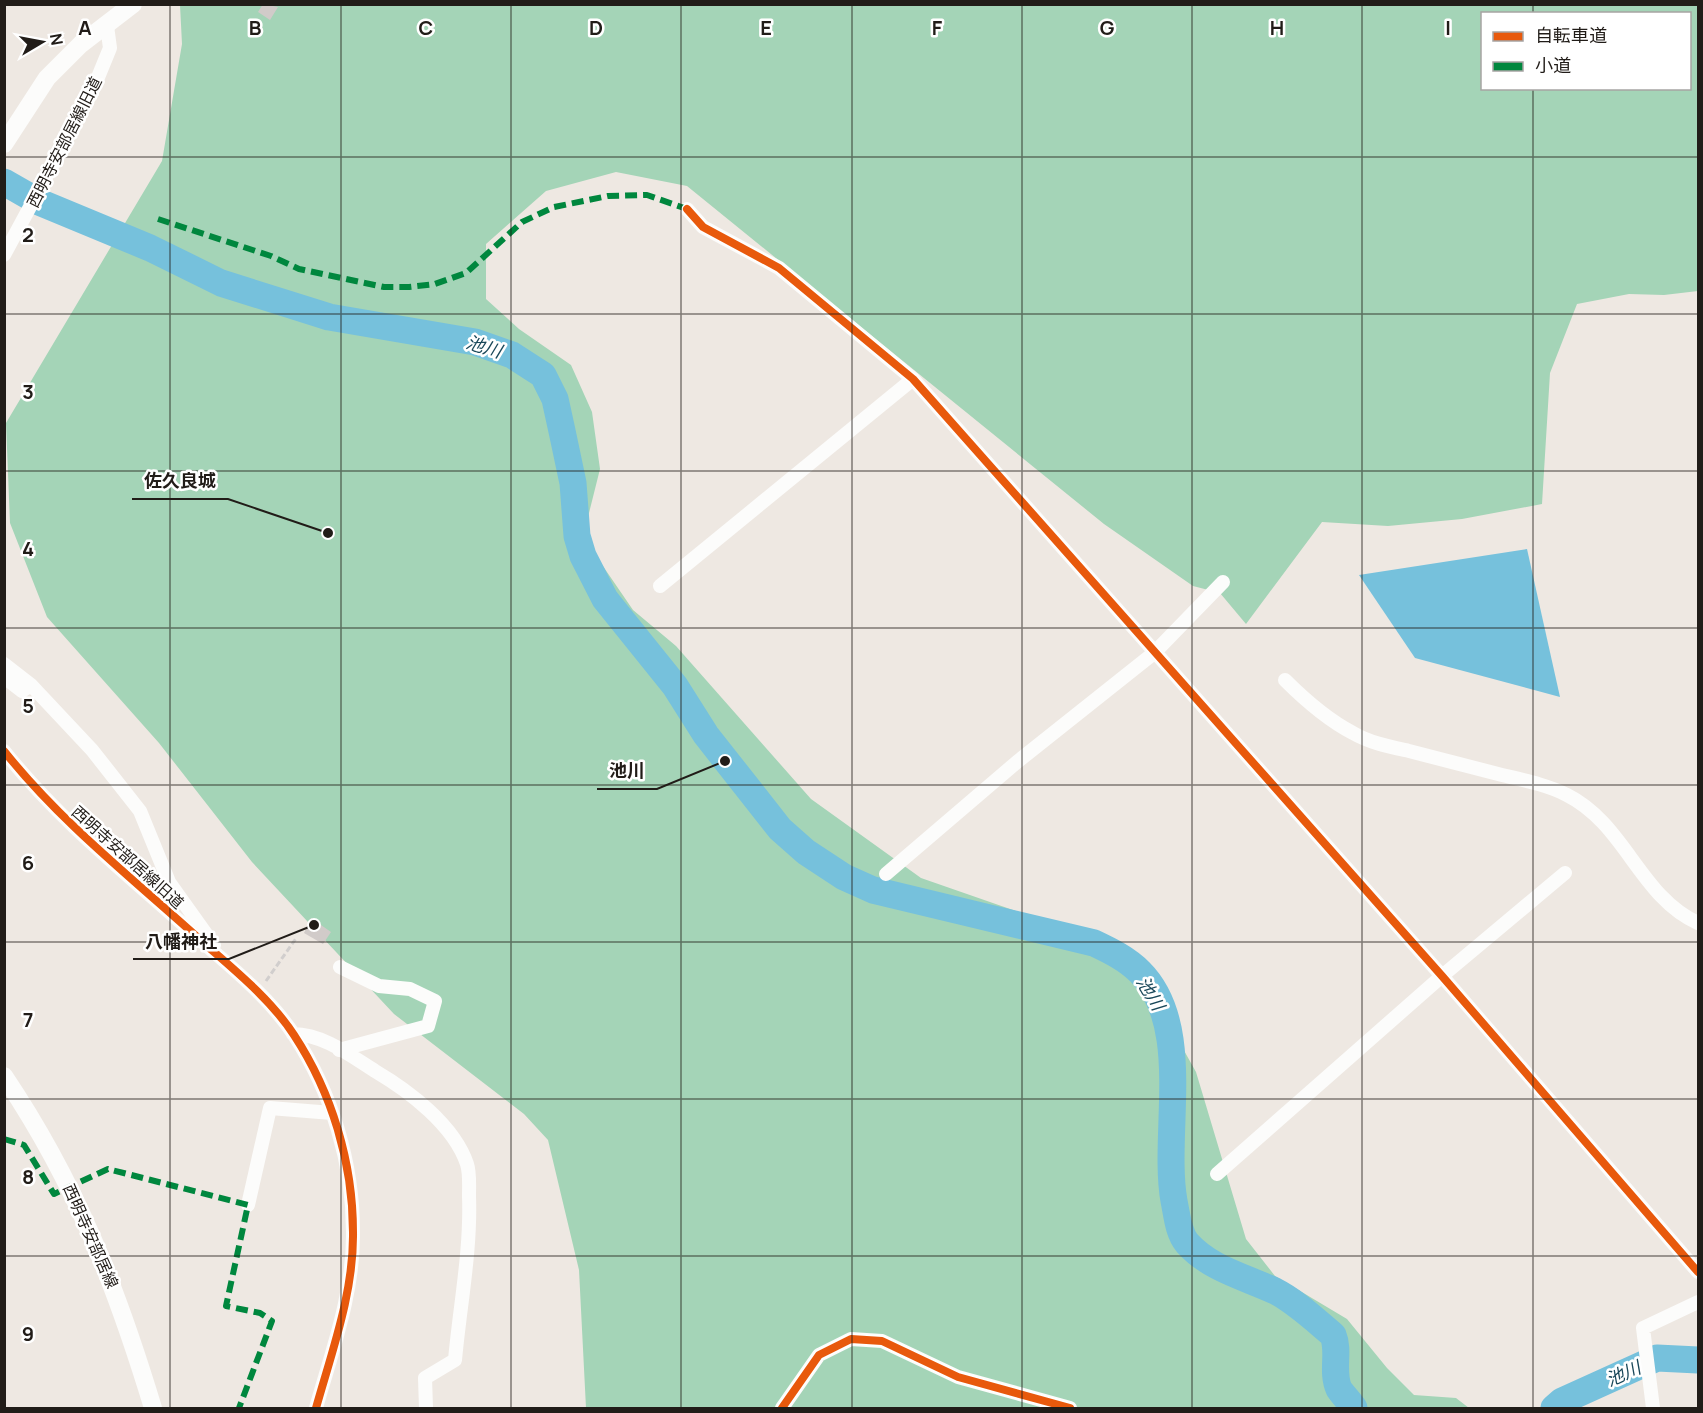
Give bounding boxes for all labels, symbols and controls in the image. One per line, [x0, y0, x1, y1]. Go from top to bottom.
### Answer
north arrow [12, 12, 72, 72]
legend [1481, 12, 1691, 90]
text: A [78, 14, 92, 41]
text: B [249, 14, 262, 41]
text: C [419, 14, 433, 41]
text: D [589, 14, 603, 41]
text: E [760, 14, 772, 41]
text: F [932, 14, 943, 41]
text: G [1100, 14, 1115, 41]
text: H [1270, 14, 1284, 41]
text: I [1445, 14, 1451, 41]
text: 自転車道 [1535, 23, 1607, 47]
text: N [45, 32, 69, 47]
text: 小道 [1535, 53, 1571, 77]
street label: 西明寺安部居線旧道 [22, 73, 106, 211]
text: 2 [22, 221, 34, 248]
water label: 池川 [463, 329, 507, 363]
text: 3 [22, 378, 34, 405]
callout: 佐久良城 [132, 463, 228, 499]
text: 佐久良城 [144, 468, 216, 492]
text: 4 [22, 535, 34, 562]
text: 5 [22, 692, 34, 719]
callout: 池川 [597, 753, 657, 789]
text: 池川 [609, 758, 645, 782]
street label: 西明寺安部居線旧道 [67, 801, 189, 913]
text: 6 [22, 849, 34, 876]
callout: 八幡神社 [133, 923, 229, 959]
text: 八幡神社 [145, 929, 217, 953]
water label: 池川 [1131, 971, 1172, 1016]
text: 7 [23, 1006, 33, 1033]
text: 8 [22, 1163, 34, 1190]
street label: 西明寺安部居線 [58, 1180, 124, 1292]
text: 9 [22, 1320, 34, 1347]
water label: 池川 [1602, 1354, 1646, 1391]

